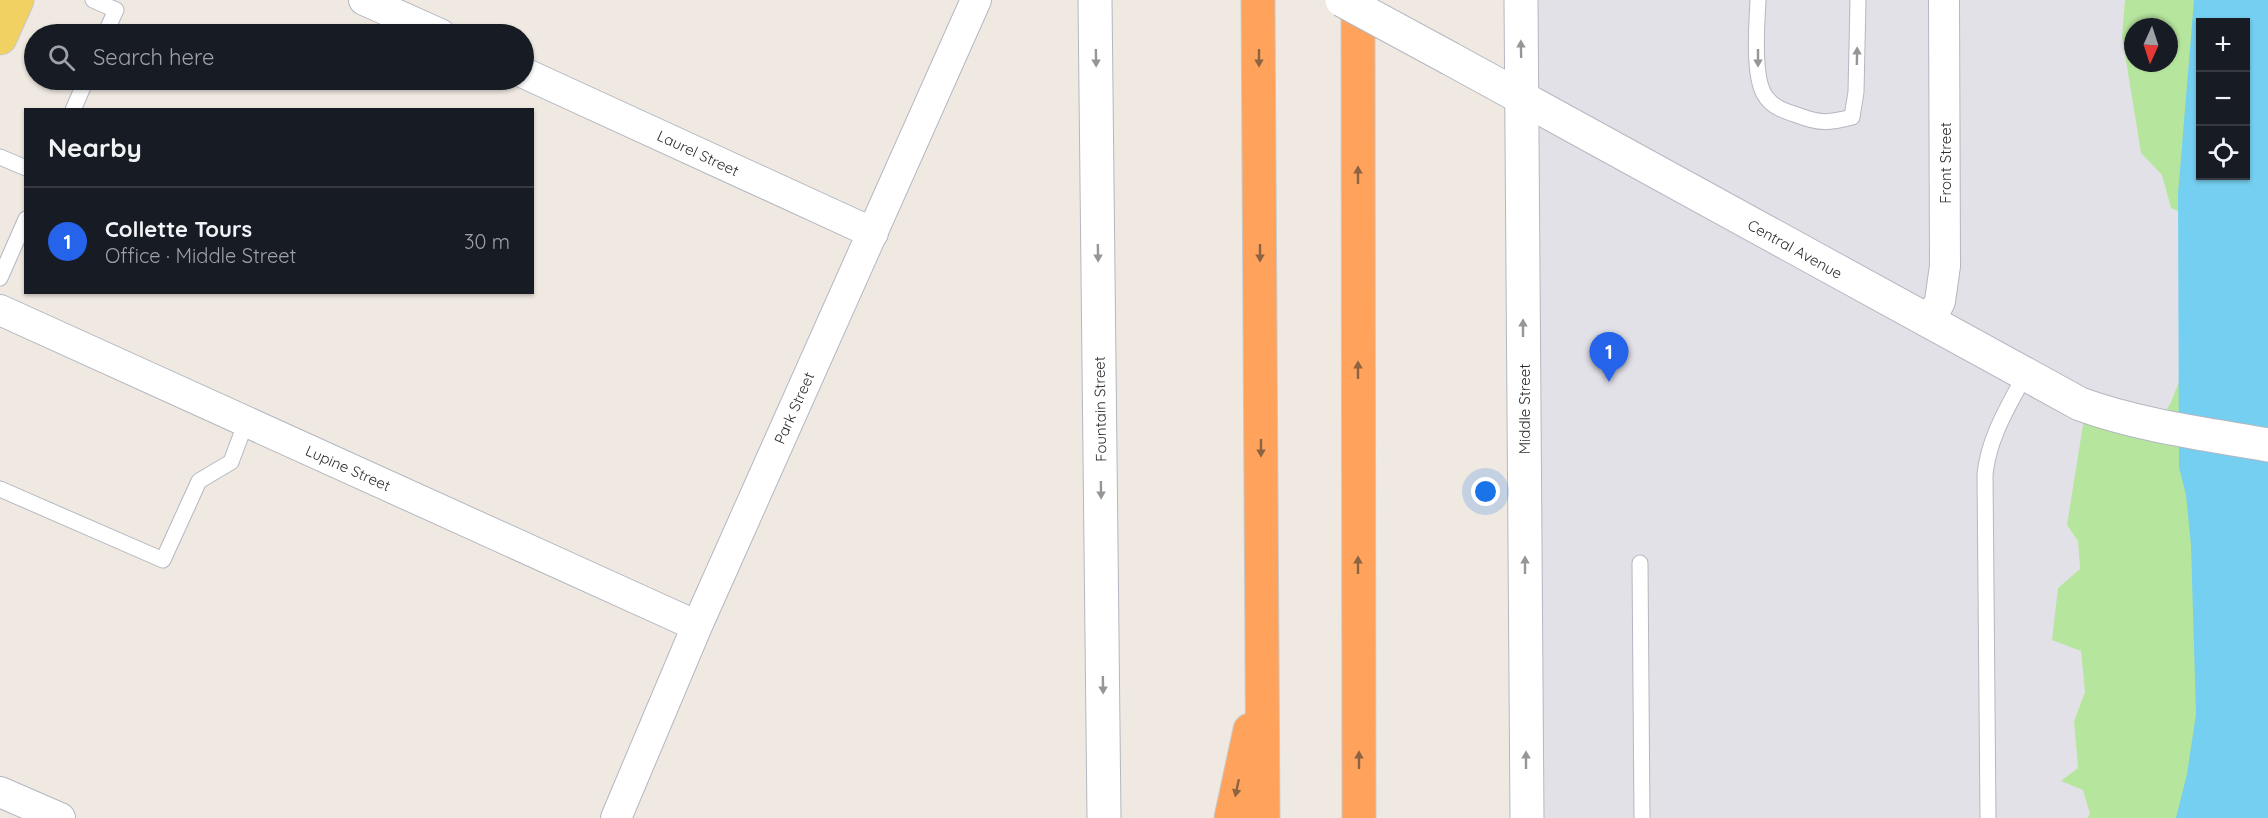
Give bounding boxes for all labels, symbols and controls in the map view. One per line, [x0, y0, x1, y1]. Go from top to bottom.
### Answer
north arrow [2124, 18, 2178, 72]
map controls [2196, 18, 2250, 180]
button: + [2196, 18, 2250, 72]
search box [24, 24, 534, 90]
one-way arrow [1516, 40, 1526, 59]
icon: search [45, 41, 78, 74]
text: Search here [93, 43, 214, 71]
one-way arrow [1852, 47, 1862, 66]
one-way arrow [1091, 49, 1101, 68]
one-way arrow [1254, 49, 1263, 68]
one-way arrow [1753, 49, 1763, 68]
button: − [2196, 72, 2250, 126]
street label: Front Street [1936, 122, 1955, 204]
street label: Laurel Street [654, 126, 742, 180]
button: locate [2196, 126, 2250, 180]
text: Nearby [48, 131, 142, 164]
one-way arrow [1353, 165, 1363, 184]
text: Collette Tours [105, 215, 252, 243]
street label: Central Avenue [1744, 215, 1846, 283]
text: 1 [64, 229, 71, 254]
text: 30 m [464, 229, 510, 254]
text: Office · Middle Street [105, 243, 296, 268]
one-way arrow [1093, 244, 1103, 263]
one-way arrow [1255, 244, 1265, 263]
one-way arrow [1518, 318, 1528, 337]
pin: 1 [1590, 332, 1628, 382]
street label: Fountain Street [1090, 356, 1110, 462]
one-way arrow [1353, 360, 1363, 379]
street label: Middle Street [1515, 364, 1534, 454]
street label: Park Street [770, 369, 818, 447]
one-way arrow [1256, 439, 1266, 458]
street label: Lupine Street [303, 441, 393, 495]
your location [1471, 477, 1500, 506]
one-way arrow [1096, 481, 1106, 500]
one-way arrow [1353, 555, 1363, 574]
one-way arrow [1520, 555, 1530, 574]
one-way arrow [1098, 676, 1108, 695]
one-way arrow [1354, 750, 1364, 769]
one-way arrow [1521, 750, 1531, 769]
one-way arrow [1232, 779, 1241, 798]

